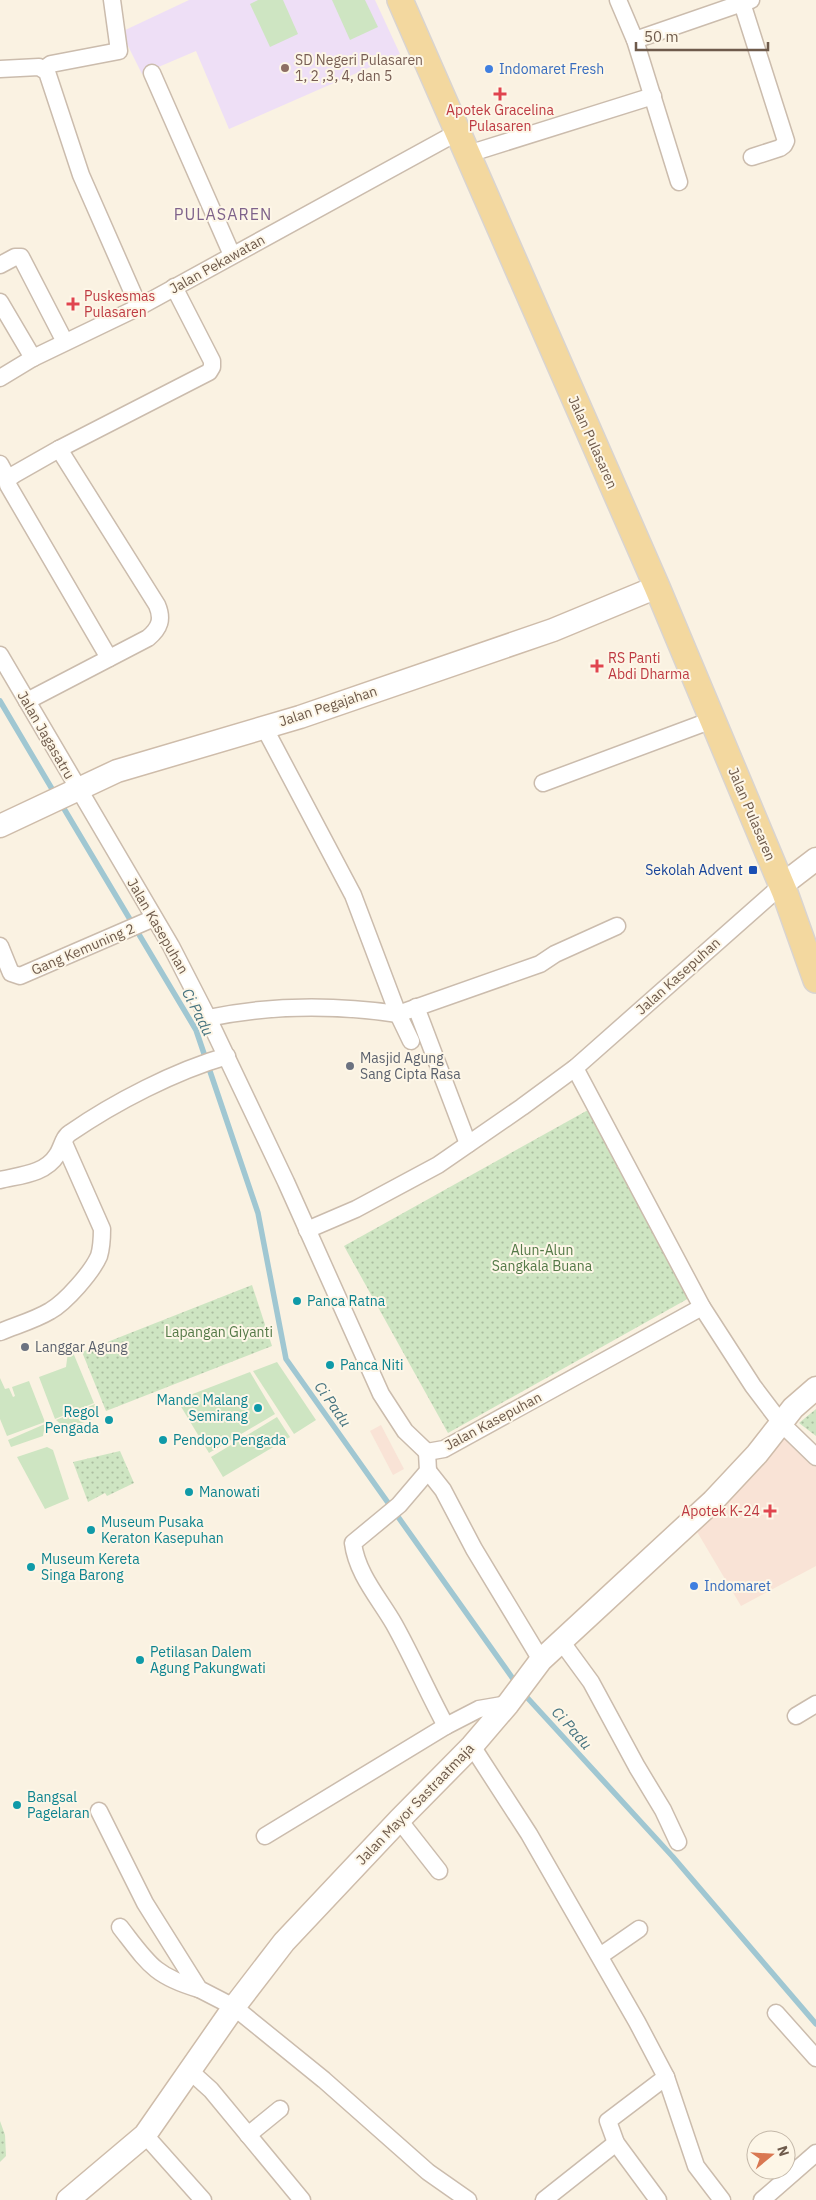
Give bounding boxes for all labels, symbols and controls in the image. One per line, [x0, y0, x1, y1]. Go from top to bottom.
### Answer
scale bar [636, 20, 768, 52]
text: 50 m [644, 27, 679, 46]
place label: SD Negeri Pulasaren 1, 2 ,3, 4, dan 5 [295, 51, 423, 85]
place label: Indomaret Fresh [499, 60, 604, 78]
marker: SD Negeri Pulasaren 1, 2 ,3, 4, dan 5 [279, 62, 291, 74]
marker: Indomaret Fresh [483, 63, 495, 75]
marker: Apotek Gracelina Pulasaren [494, 88, 506, 100]
place label: Apotek Gracelina Pulasaren [446, 101, 554, 135]
district label: PULASAREN [174, 204, 272, 224]
street label: Jalan Pekawatan [166, 230, 268, 298]
place label: Puskesmas Pulasaren [84, 287, 156, 321]
marker: Puskesmas Pulasaren [66, 297, 80, 311]
street label: Jalan Pulasaren [564, 393, 622, 491]
place label: RS Panti Abdi Dharma [608, 649, 690, 683]
marker: RS Panti Abdi Dharma [590, 659, 604, 673]
street label: Jalan Pegajahan [277, 682, 379, 730]
street label: Jalan Jagasatru [13, 688, 79, 782]
street label: Jalan Pulasaren [724, 765, 780, 863]
place label: Sekolah Advent [645, 861, 743, 879]
marker: Sekolah Advent [747, 864, 759, 876]
street label: Jalan Kasepuhan [123, 875, 193, 977]
street label: Gang Kemuning 2 [29, 919, 137, 979]
street label: Jalan Kasepuhan [632, 933, 724, 1019]
water label: Ci Padu [178, 985, 218, 1039]
place label: Masjid Agung Sang Cipta Rasa [360, 1049, 461, 1083]
marker: Masjid Agung Sang Cipta Rasa [344, 1060, 356, 1072]
park label: Alun-Alun Sangkala Buana [492, 1241, 593, 1275]
place label: Panca Ratna [307, 1292, 386, 1310]
marker: Panca Ratna [291, 1295, 303, 1307]
park label: Lapangan Giyanti [165, 1323, 273, 1341]
place label: Langgar Agung [35, 1338, 128, 1356]
marker: Langgar Agung [19, 1341, 31, 1353]
place label: Panca Niti [340, 1356, 403, 1374]
marker: Panca Niti [324, 1359, 336, 1371]
water label: Ci Padu [311, 1378, 355, 1430]
street label: Jalan Kasepuhan [441, 1388, 545, 1454]
place label: Mande Malang Semirang [157, 1391, 249, 1425]
marker: Mande Malang Semirang [252, 1402, 264, 1414]
place label: Regol Pengada [45, 1403, 100, 1437]
marker: Regol Pengada [103, 1414, 115, 1426]
place label: Pendopo Pengada [173, 1431, 287, 1449]
marker: Pendopo Pengada [157, 1434, 169, 1446]
place label: Manowati [199, 1483, 260, 1501]
marker: Manowati [183, 1486, 195, 1498]
place label: Apotek K-24 [681, 1502, 760, 1520]
marker: Apotek K-24 [764, 1505, 776, 1517]
place label: Museum Pusaka Keraton Kasepuhan [101, 1513, 224, 1547]
marker: Museum Pusaka Keraton Kasepuhan [85, 1524, 97, 1536]
place label: Museum Kereta Singa Barong [41, 1550, 140, 1584]
marker: Museum Kereta Singa Barong [25, 1561, 37, 1573]
place label: Indomaret [704, 1577, 771, 1595]
marker: Indomaret [688, 1580, 700, 1592]
place label: Petilasan Dalem Agung Pakungwati [150, 1643, 266, 1677]
marker: Petilasan Dalem Agung Pakungwati [134, 1654, 146, 1666]
water label: Ci Padu [548, 1703, 596, 1753]
street label: Jalan Mayor Sastraatmaja [352, 1739, 478, 1869]
place label: Bangsal Pagelaran [27, 1788, 90, 1822]
marker: Bangsal Pagelaran [11, 1799, 23, 1811]
north arrow [746, 2130, 796, 2180]
text: N [773, 2143, 793, 2159]

